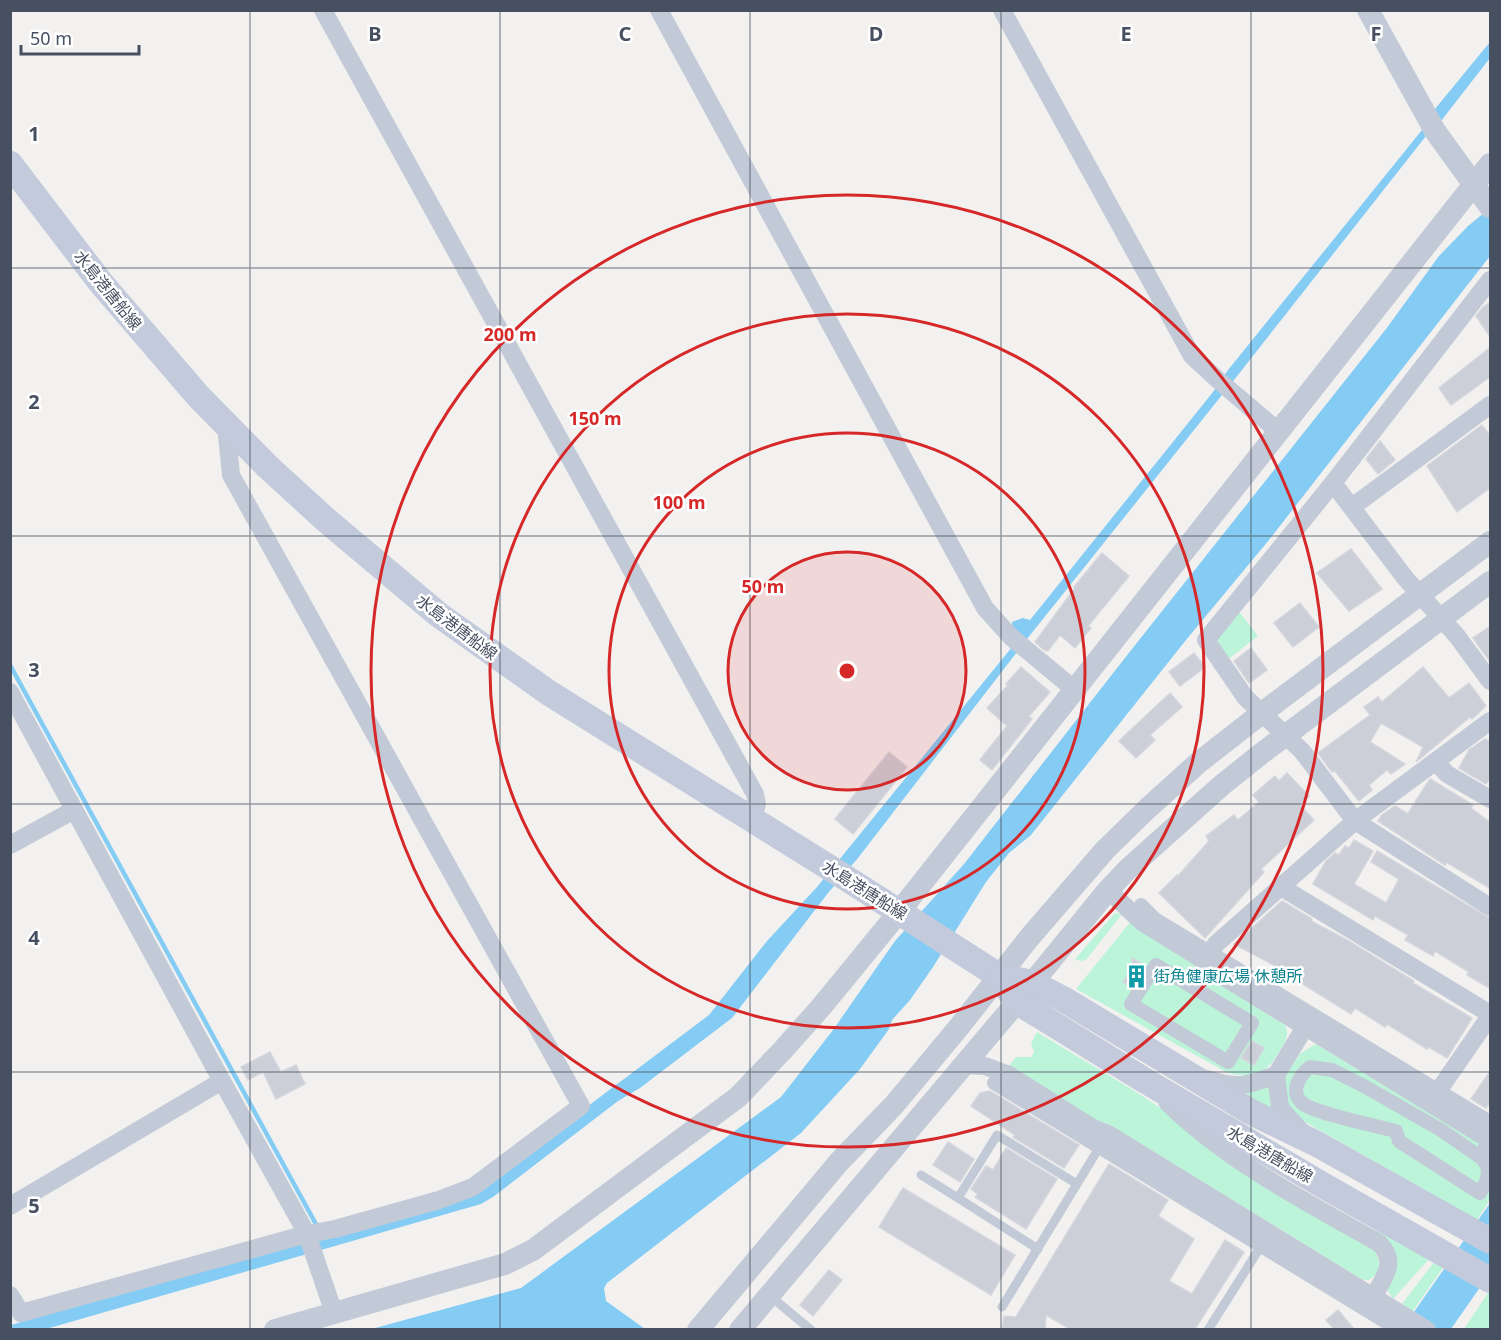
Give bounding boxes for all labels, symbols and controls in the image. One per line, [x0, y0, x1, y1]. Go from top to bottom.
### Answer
scale bar [21, 18, 140, 56]
text: B [368, 20, 382, 47]
text: C [619, 20, 632, 47]
text: D [869, 20, 883, 47]
text: E [1120, 20, 1132, 47]
text: F [1371, 20, 1381, 47]
text: 50 m [30, 26, 72, 50]
text: 1 [28, 120, 40, 147]
street label: 水島港唐船線 [69, 246, 147, 334]
text: 200 m [483, 322, 537, 346]
text: 2 [28, 388, 40, 415]
text: 150 m [568, 406, 622, 430]
text: 100 m [652, 490, 706, 514]
text: 50 m [742, 574, 784, 598]
street label: 水島港唐船線 [412, 589, 502, 665]
text: 3 [28, 656, 40, 683]
centre of rings [837, 661, 857, 681]
street label: 水島港唐船線 [818, 855, 912, 925]
text: 4 [28, 924, 40, 951]
building icon: 街角健康広場 休憩所 [1123, 963, 1149, 989]
place label: 街角健康広場 休憩所 [1154, 965, 1302, 987]
street label: 水島港唐船線 [1223, 1120, 1317, 1188]
text: 5 [28, 1192, 40, 1219]

